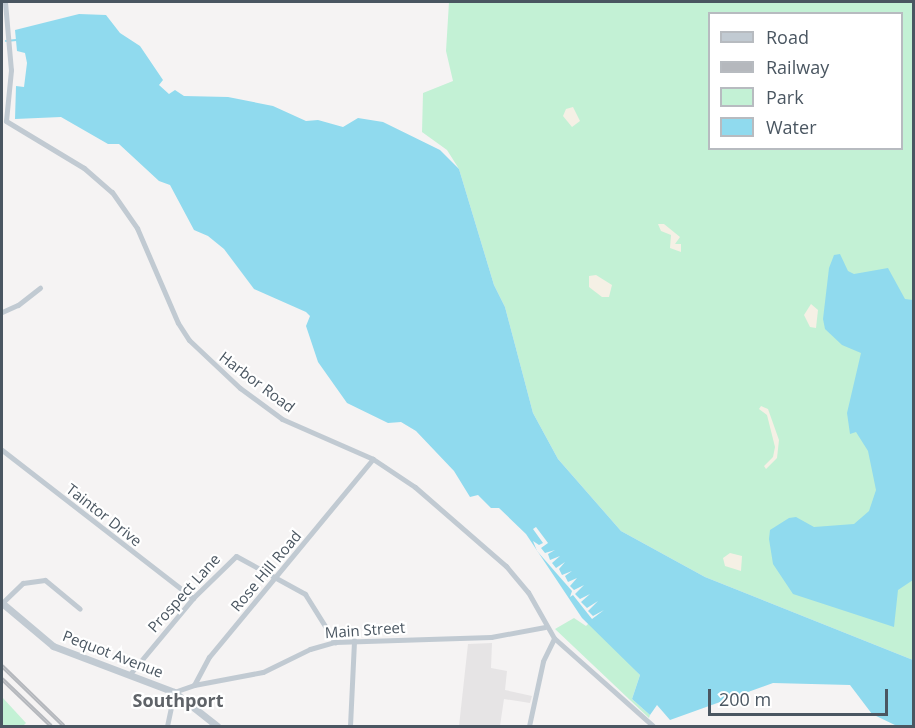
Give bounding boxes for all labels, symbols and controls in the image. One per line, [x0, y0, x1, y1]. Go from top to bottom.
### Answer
legend [708, 12, 903, 150]
text: Road [766, 25, 809, 49]
text: Railway [766, 55, 829, 79]
text: Park [766, 85, 804, 109]
text: Water [766, 115, 817, 139]
street label: Harbor Road [216, 348, 298, 416]
street label: Taintor Drive [63, 480, 145, 550]
street label: Rose Hill Road [227, 527, 305, 615]
street label: Prospect Lane [144, 550, 224, 636]
street label: Main Street [324, 618, 406, 642]
street label: Pequot Avenue [60, 627, 166, 681]
scale bar [711, 677, 891, 715]
text: 200 m [719, 687, 771, 711]
district label: Southport [132, 689, 224, 711]

